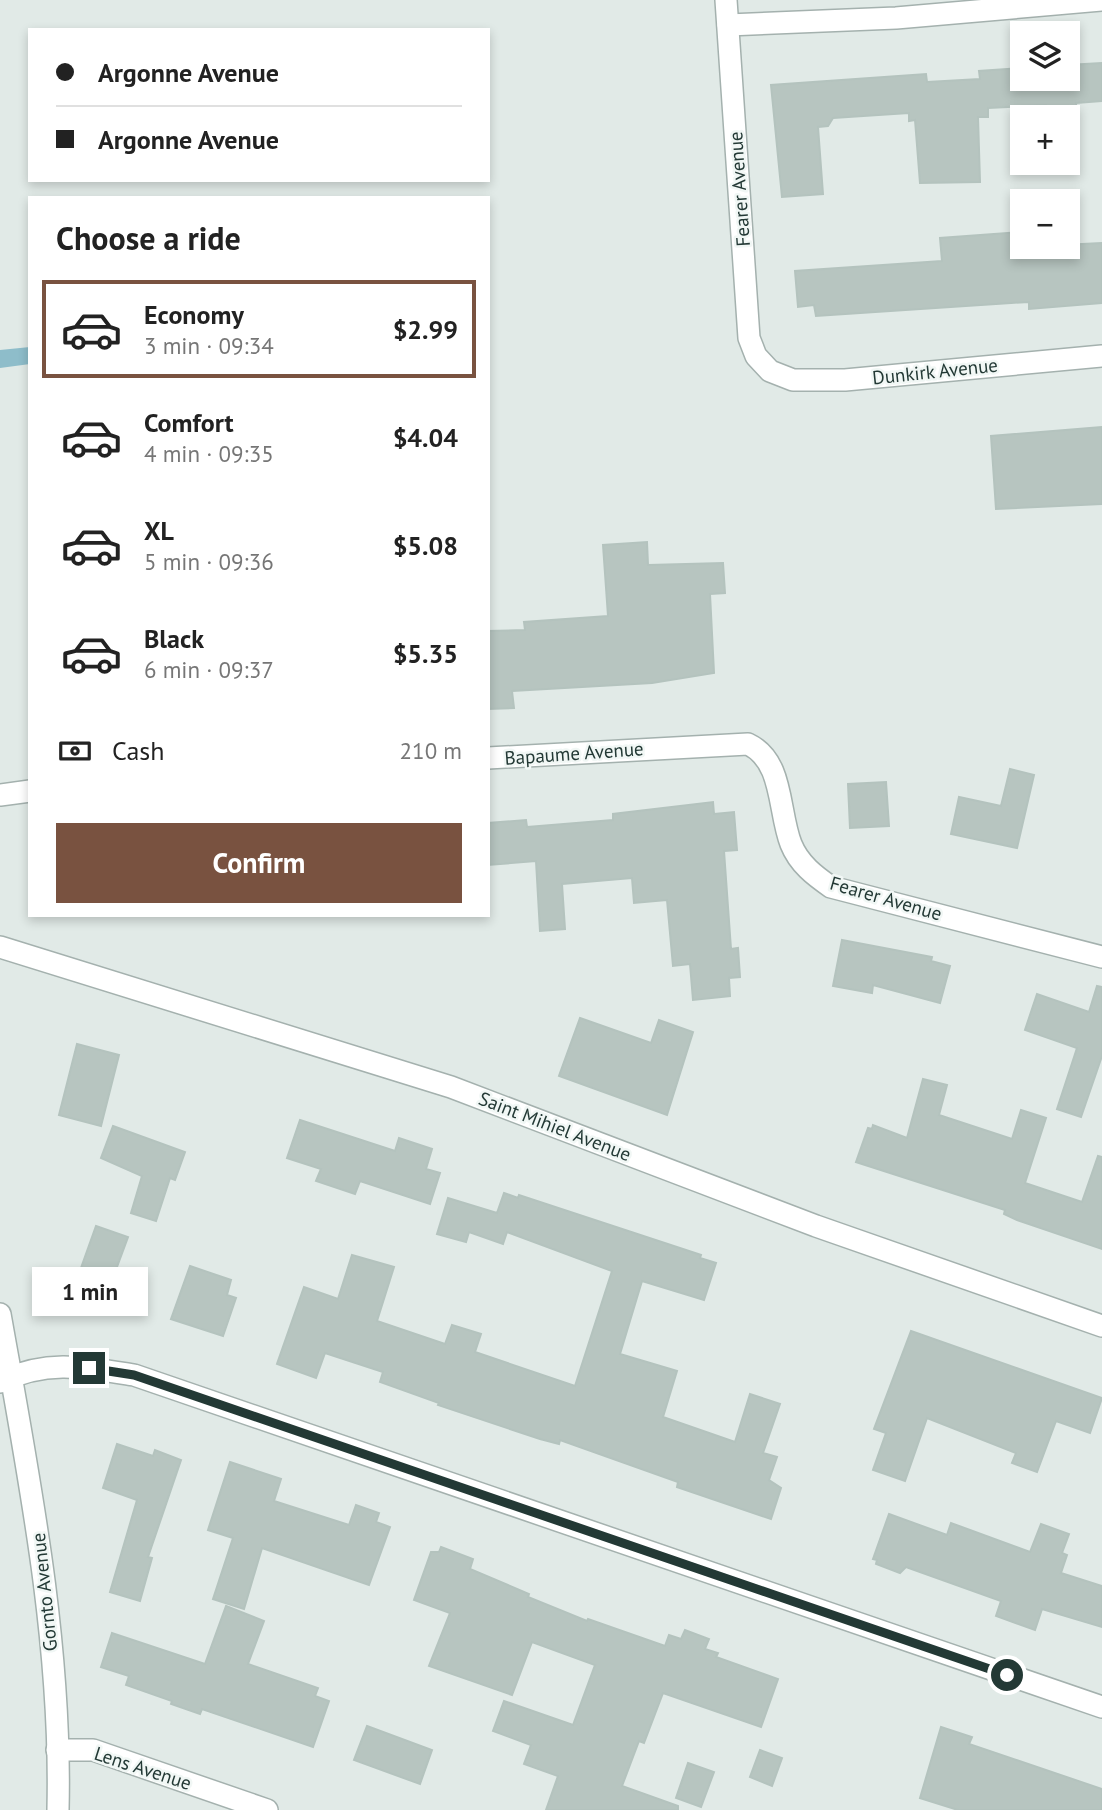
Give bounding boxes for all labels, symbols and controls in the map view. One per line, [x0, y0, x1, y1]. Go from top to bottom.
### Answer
map controls [1010, 21, 1080, 259]
button: layers [1010, 21, 1080, 91]
text: Argonne Avenue [98, 56, 279, 89]
button: + [1010, 105, 1080, 175]
text: Argonne Avenue [98, 123, 279, 156]
street label: Fearer Avenue [723, 131, 755, 247]
button: − [1010, 189, 1080, 259]
text: Choose a ride [56, 217, 241, 259]
icon: car [60, 298, 123, 361]
text: Economy [144, 298, 244, 331]
text: $2.99 [393, 313, 458, 346]
text: 3 min · 09:34 [144, 331, 274, 360]
street label: Dunkirk Avenue [871, 352, 999, 390]
icon: car [60, 406, 123, 469]
text: Comfort [144, 406, 234, 439]
text: $4.04 [393, 421, 458, 454]
text: 4 min · 09:35 [144, 439, 274, 468]
icon: car [60, 514, 123, 577]
text: XL [144, 514, 174, 547]
text: $5.08 [393, 529, 458, 562]
text: 5 min · 09:36 [144, 547, 274, 576]
icon: car [60, 622, 123, 685]
text: Black [144, 622, 204, 655]
text: $5.35 [393, 637, 458, 670]
text: 6 min · 09:37 [144, 655, 274, 684]
icon: cash [56, 732, 94, 770]
text: Cash [112, 734, 164, 767]
text: 210 m [400, 736, 462, 765]
street label: Bapaume Avenue [504, 736, 644, 770]
button: Confirm [56, 823, 462, 903]
street label: Fearer Avenue [827, 871, 945, 925]
street label: Saint Mihiel Avenue [475, 1086, 635, 1166]
callout: 1 min [31, 1266, 147, 1316]
text: 1 min [62, 1277, 118, 1306]
route end [73, 1352, 105, 1384]
street label: Gornto Avenue [26, 1532, 62, 1652]
route start [991, 1659, 1023, 1691]
street label: Lens Avenue [91, 1741, 195, 1795]

